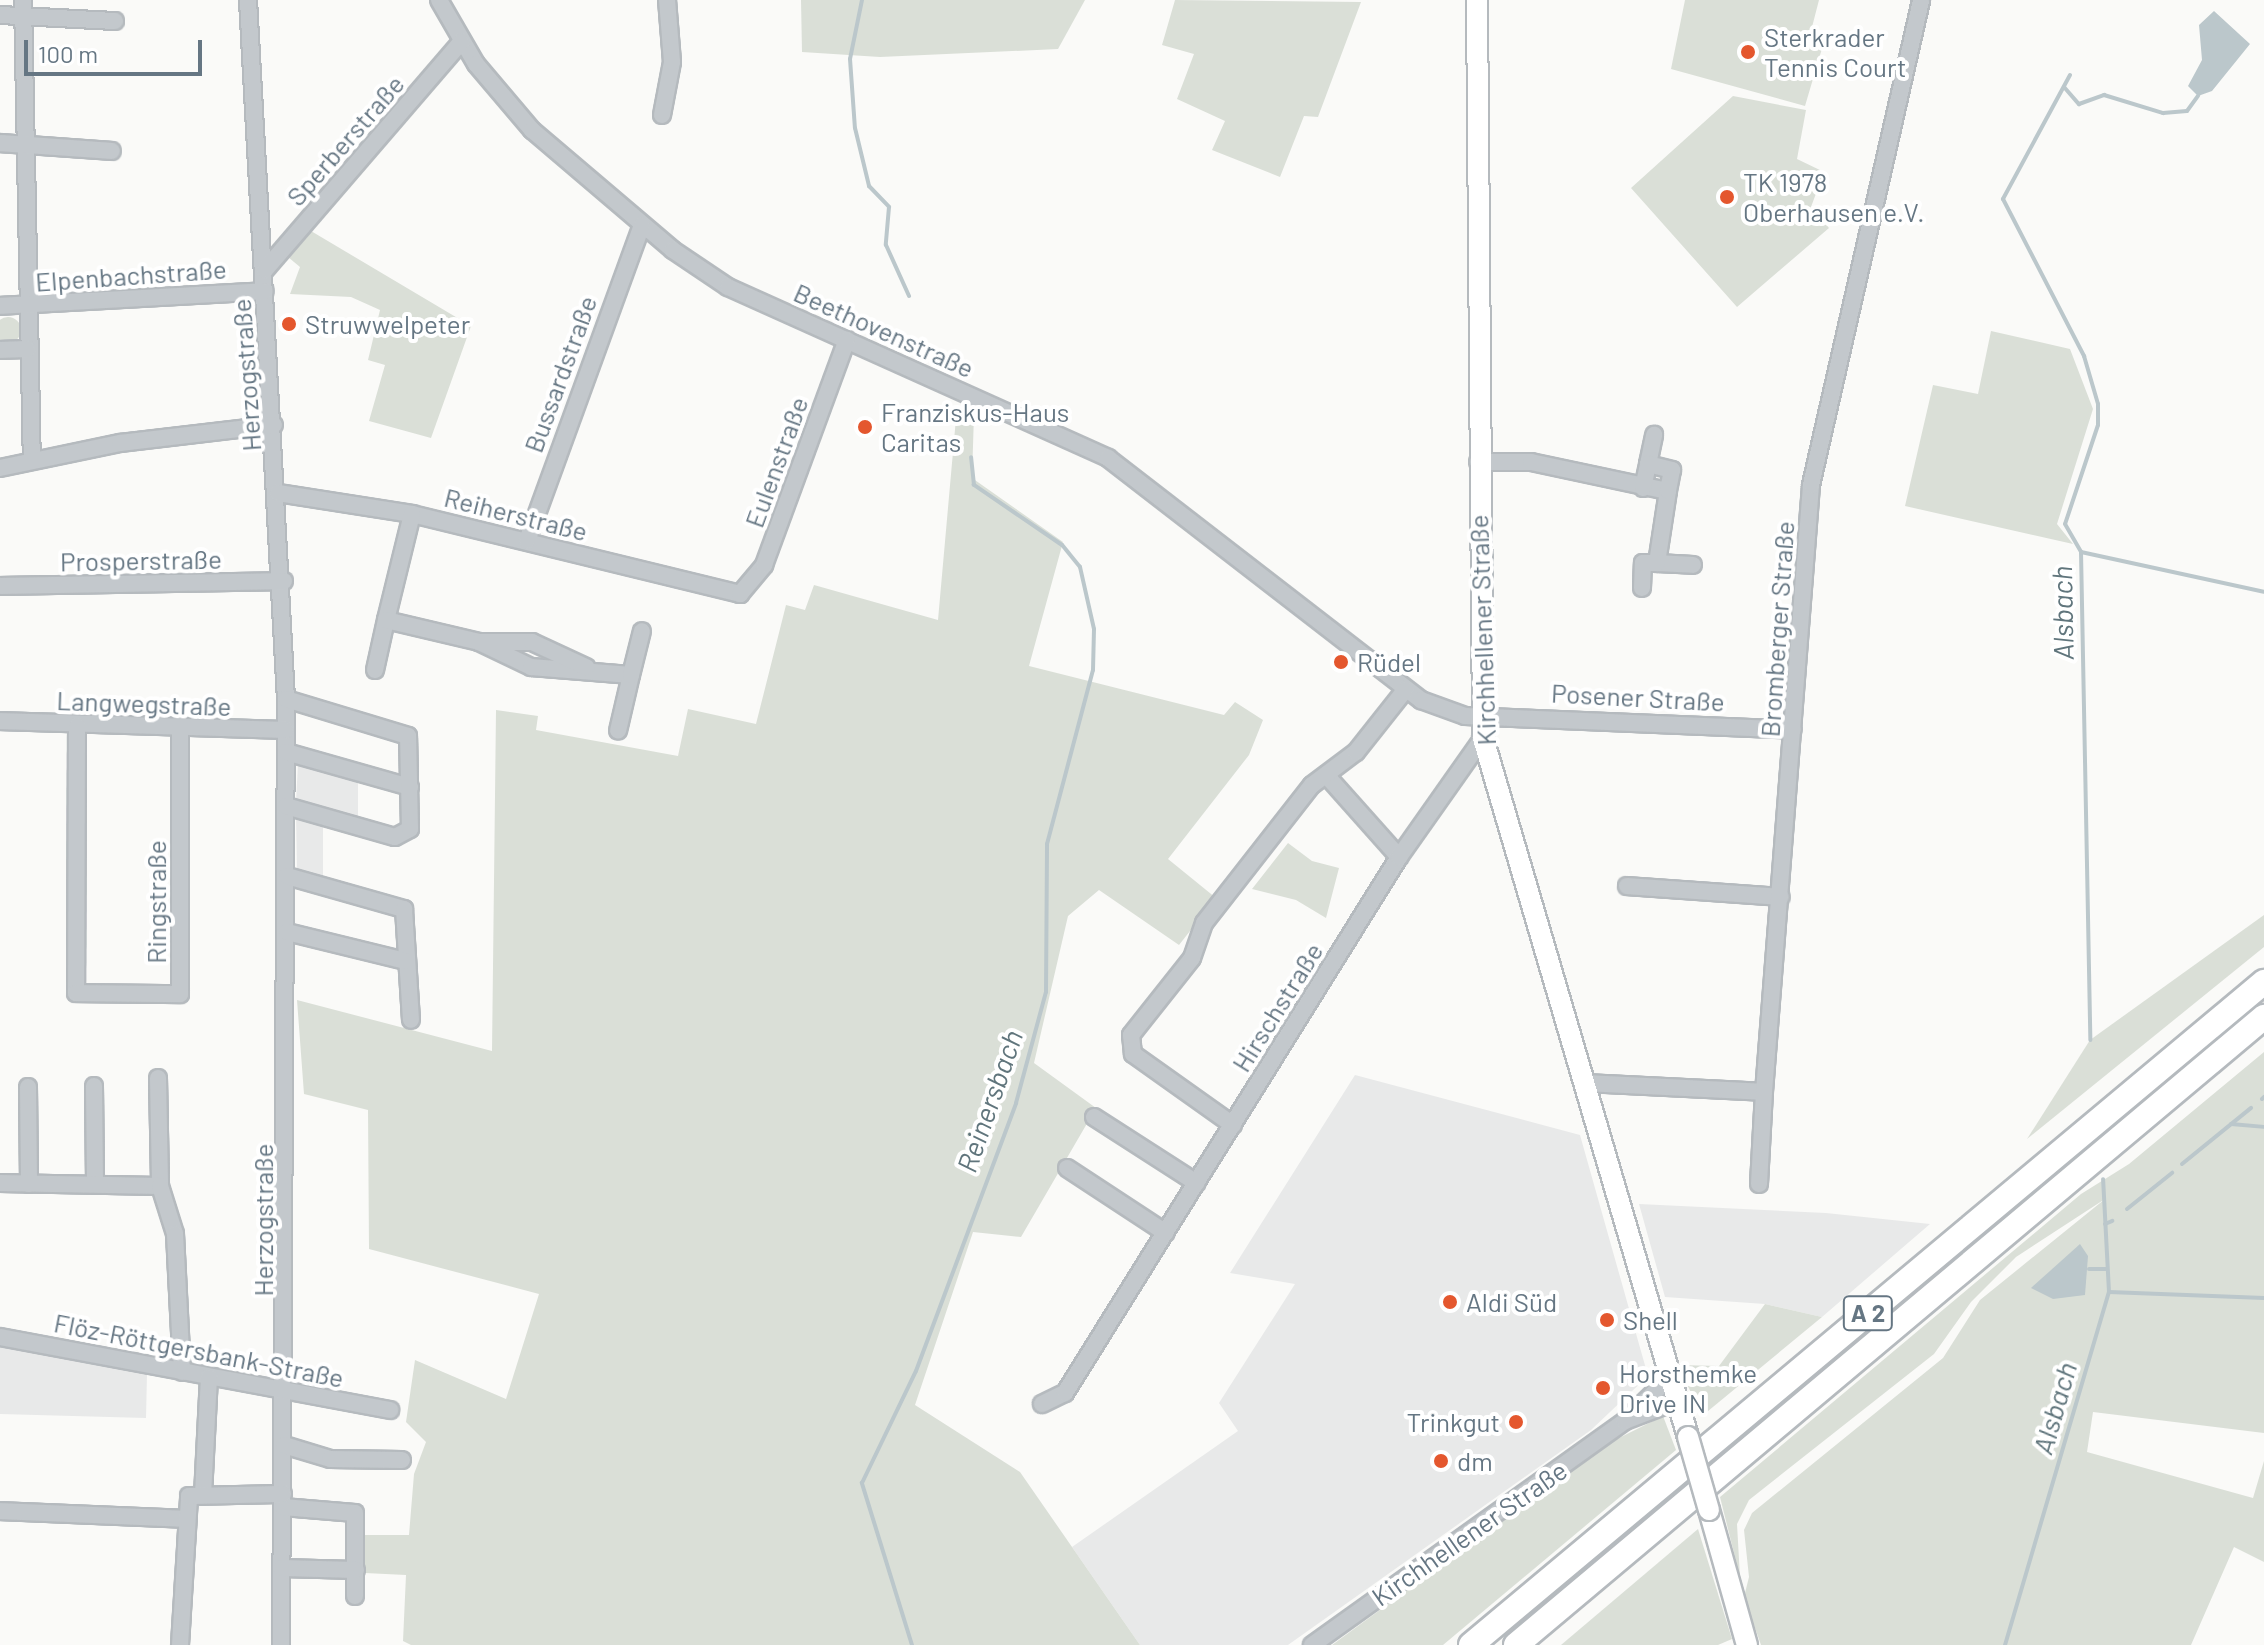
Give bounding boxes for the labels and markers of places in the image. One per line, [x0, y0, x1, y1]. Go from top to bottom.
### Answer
place label: Sterkrader Tennis Court [1764, 21, 1906, 82]
marker: Sterkrader Tennis Court [1739, 43, 1757, 61]
place label: TK 1978 Oberhausen e.V. [1743, 166, 1924, 228]
marker: TK 1978 Oberhausen e.V. [1718, 188, 1736, 206]
place label: Struwwelpeter [305, 308, 470, 340]
marker: Struwwelpeter [280, 315, 298, 333]
place label: Franziskus-Haus Caritas [881, 396, 1069, 458]
marker: Franziskus-Haus Caritas [856, 418, 874, 436]
place label: Rüdel [1357, 646, 1421, 678]
marker: Rüdel [1332, 653, 1350, 671]
place label: Aldi Süd [1466, 1286, 1557, 1318]
marker: Aldi Süd [1441, 1293, 1459, 1311]
place label: Shell [1623, 1304, 1678, 1336]
marker: Shell [1598, 1311, 1616, 1329]
place label: Horsthemke Drive IN [1619, 1357, 1757, 1418]
marker: Horsthemke Drive IN [1594, 1379, 1612, 1397]
place label: Trinkgut [1407, 1406, 1500, 1438]
marker: Trinkgut [1507, 1413, 1525, 1431]
place label: dm [1457, 1445, 1493, 1477]
marker: dm [1432, 1452, 1450, 1470]

